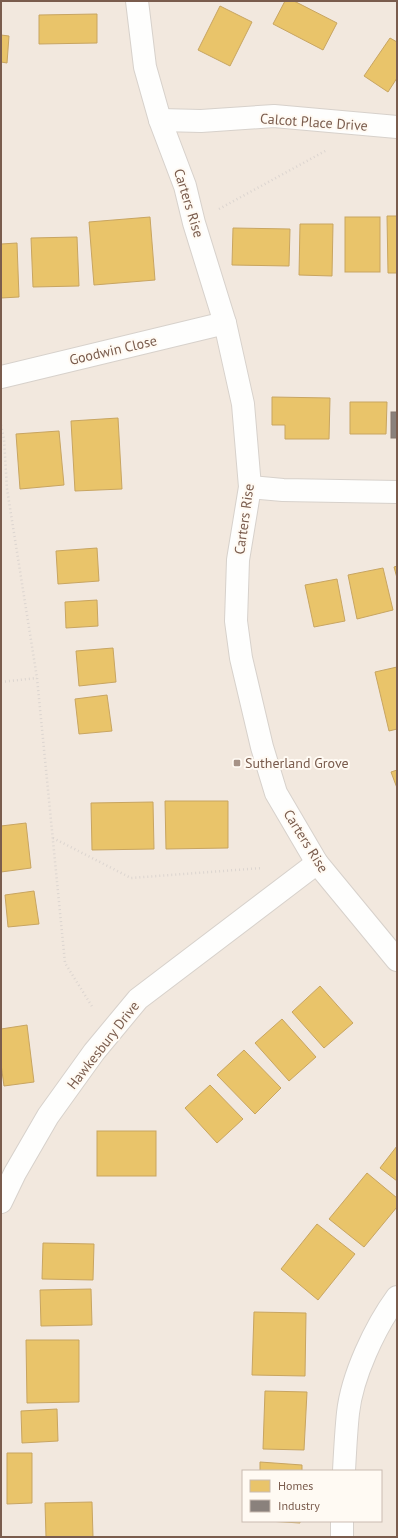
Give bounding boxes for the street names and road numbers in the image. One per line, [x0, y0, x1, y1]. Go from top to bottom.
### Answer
street label: Calcot Place Drive [260, 109, 368, 135]
street label: Carters Rise [170, 166, 208, 240]
street label: Goodwin Close [68, 331, 158, 369]
street label: Carters Rise [230, 483, 258, 555]
street label: Carters Rise [280, 806, 332, 876]
street label: Hawkesbury Drive [63, 997, 143, 1093]

